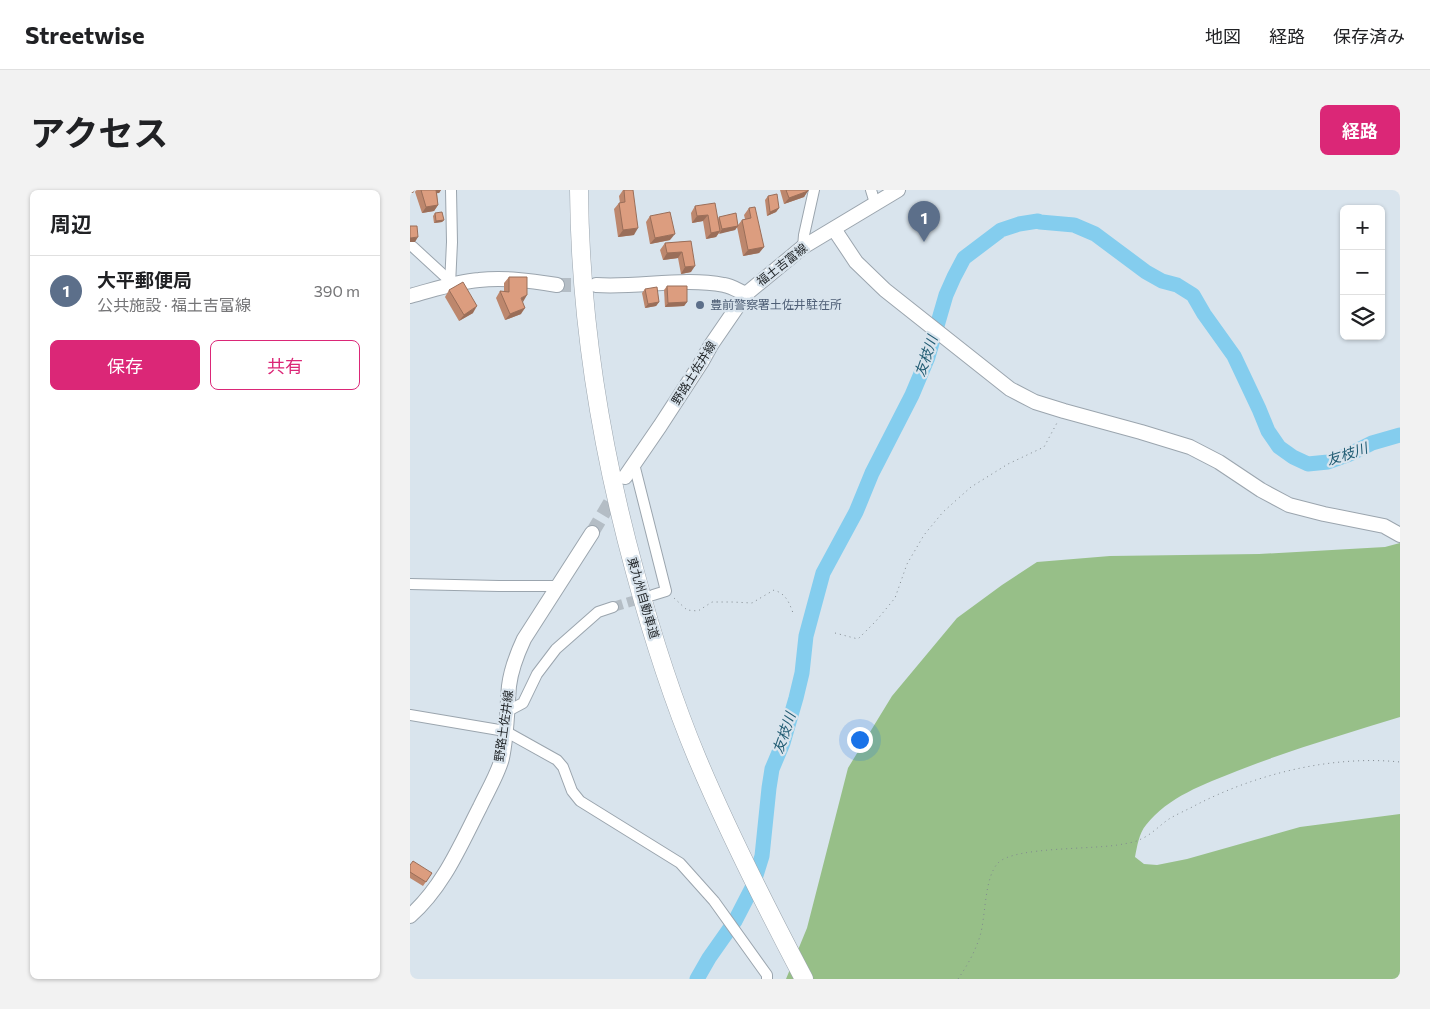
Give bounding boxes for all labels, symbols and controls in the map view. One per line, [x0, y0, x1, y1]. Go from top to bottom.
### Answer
text: Streetwise [25, 20, 145, 49]
text: 地図 [1205, 25, 1241, 47]
text: 経路 [1269, 25, 1305, 47]
text: 保存済み [1333, 25, 1405, 47]
button: 経路 [1320, 105, 1400, 155]
text: アクセス [30, 110, 168, 153]
pin: 1 [908, 201, 940, 242]
map controls [1340, 205, 1385, 340]
button: + [1340, 205, 1385, 250]
text: 周辺 [50, 211, 92, 236]
street label: 福土吉富線 [753, 240, 809, 288]
button: − [1340, 250, 1385, 295]
text: 大平郵便局 [97, 268, 192, 291]
text: 1 [62, 281, 70, 300]
text: 390 m [314, 281, 360, 300]
text: 公共施設 · 福土吉富線 [97, 295, 251, 314]
button: layers [1340, 295, 1385, 340]
place label: 豊前警察署土佐井駐在所 [710, 297, 842, 311]
marker: 豊前警察署土佐井駐在所 [694, 299, 706, 311]
water label: 友枝川 [911, 331, 941, 378]
street label: 野路土佐井線 [668, 338, 718, 407]
button: 保存 [50, 340, 200, 390]
button: 共有 [210, 340, 360, 390]
water label: 友枝川 [1324, 438, 1371, 468]
street label: 東九州自動車道 [626, 555, 662, 640]
street label: 野路土佐井線 [491, 689, 515, 762]
water label: 友枝川 [769, 708, 799, 755]
your location [847, 727, 873, 753]

